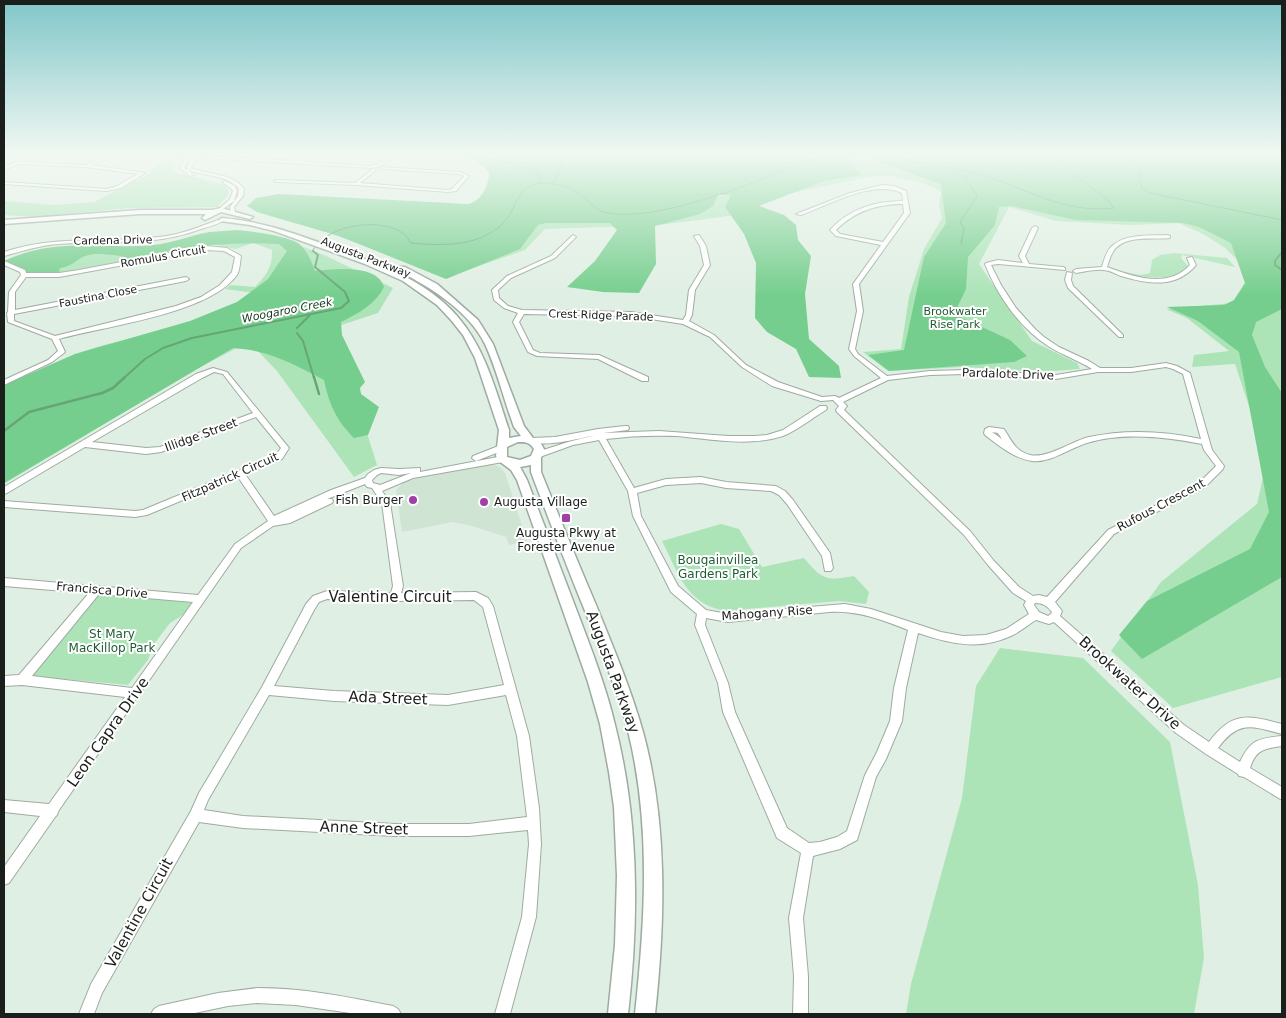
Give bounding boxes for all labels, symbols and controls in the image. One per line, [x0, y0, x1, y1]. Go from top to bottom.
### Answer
street label: Cardena Drive [73, 233, 153, 248]
street label: Augusta Parkway [319, 234, 413, 281]
street label: Romulus Circuit [119, 242, 207, 270]
street label: Faustina Close [58, 283, 138, 310]
water label: Woogaroo Creek [241, 295, 334, 326]
park label: Brookwater Rise Park [924, 305, 987, 331]
street label: Crest Ridge Parade [548, 307, 654, 324]
street label: Pardalote Drive [962, 365, 1054, 383]
street label: Illidge Street [163, 415, 240, 455]
street label: Fitzpatrick Circuit [180, 449, 281, 505]
street label: Rufous Crescent [1115, 476, 1208, 534]
place label: Fish Burger [335, 493, 403, 507]
marker: Fish Burger [407, 494, 419, 506]
place label: Augusta Village [494, 495, 587, 509]
marker: Augusta Village [478, 496, 490, 508]
marker: Augusta Pkwy at Forester Avenue [560, 512, 572, 524]
place label: Augusta Pkwy at Forester Avenue [516, 526, 616, 554]
park label: Bougainvillea Gardens Park [678, 553, 758, 581]
street label: Francisca Drive [56, 579, 148, 601]
street label: Valentine Circuit [328, 588, 452, 606]
street label: Mahogany Rise [721, 603, 813, 623]
street label: Augusta Parkway [582, 608, 644, 736]
park label: St Mary MacKillop Park [69, 627, 155, 655]
street label: Brookwater Drive [1075, 633, 1185, 733]
street label: Leon Capra Drive [63, 674, 153, 790]
street label: Ada Street [348, 688, 428, 708]
street label: Anne Street [319, 817, 409, 839]
street label: Valentine Circuit [101, 855, 177, 971]

